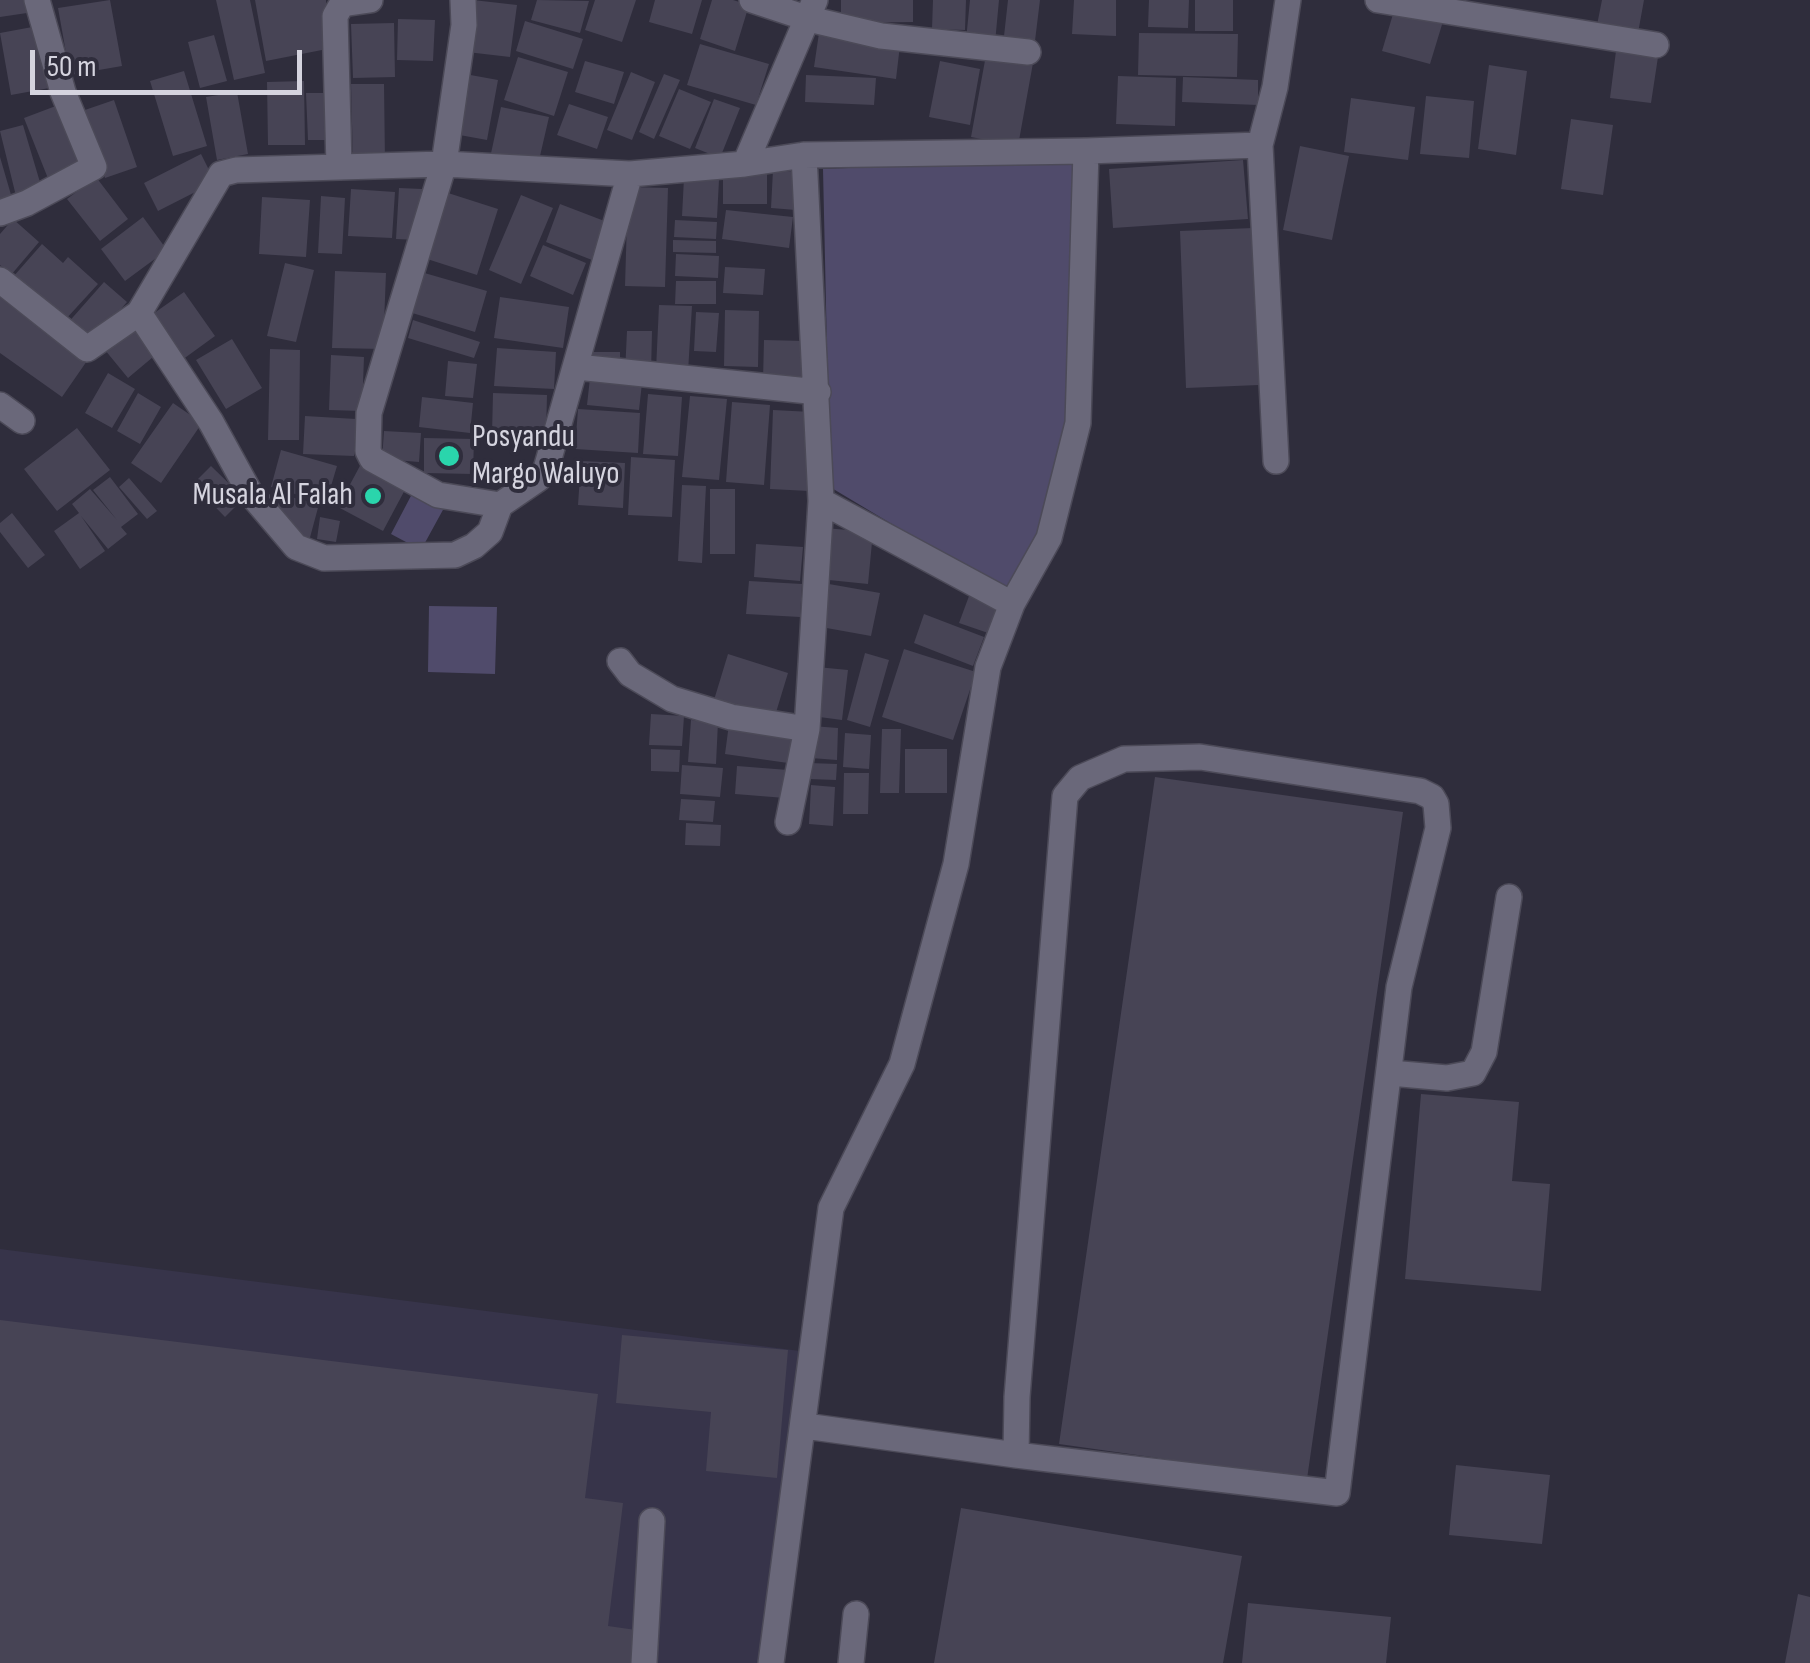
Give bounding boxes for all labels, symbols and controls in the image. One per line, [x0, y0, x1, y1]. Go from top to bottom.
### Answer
scale bar [35, 30, 308, 92]
text: 50 m [47, 49, 96, 85]
place label: Posyandu Margo Waluyo [472, 419, 620, 494]
marker: Posyandu Margo Waluyo [436, 443, 462, 469]
place label: Musala Al Falah [193, 477, 353, 515]
marker: Musala Al Falah [362, 485, 384, 507]

